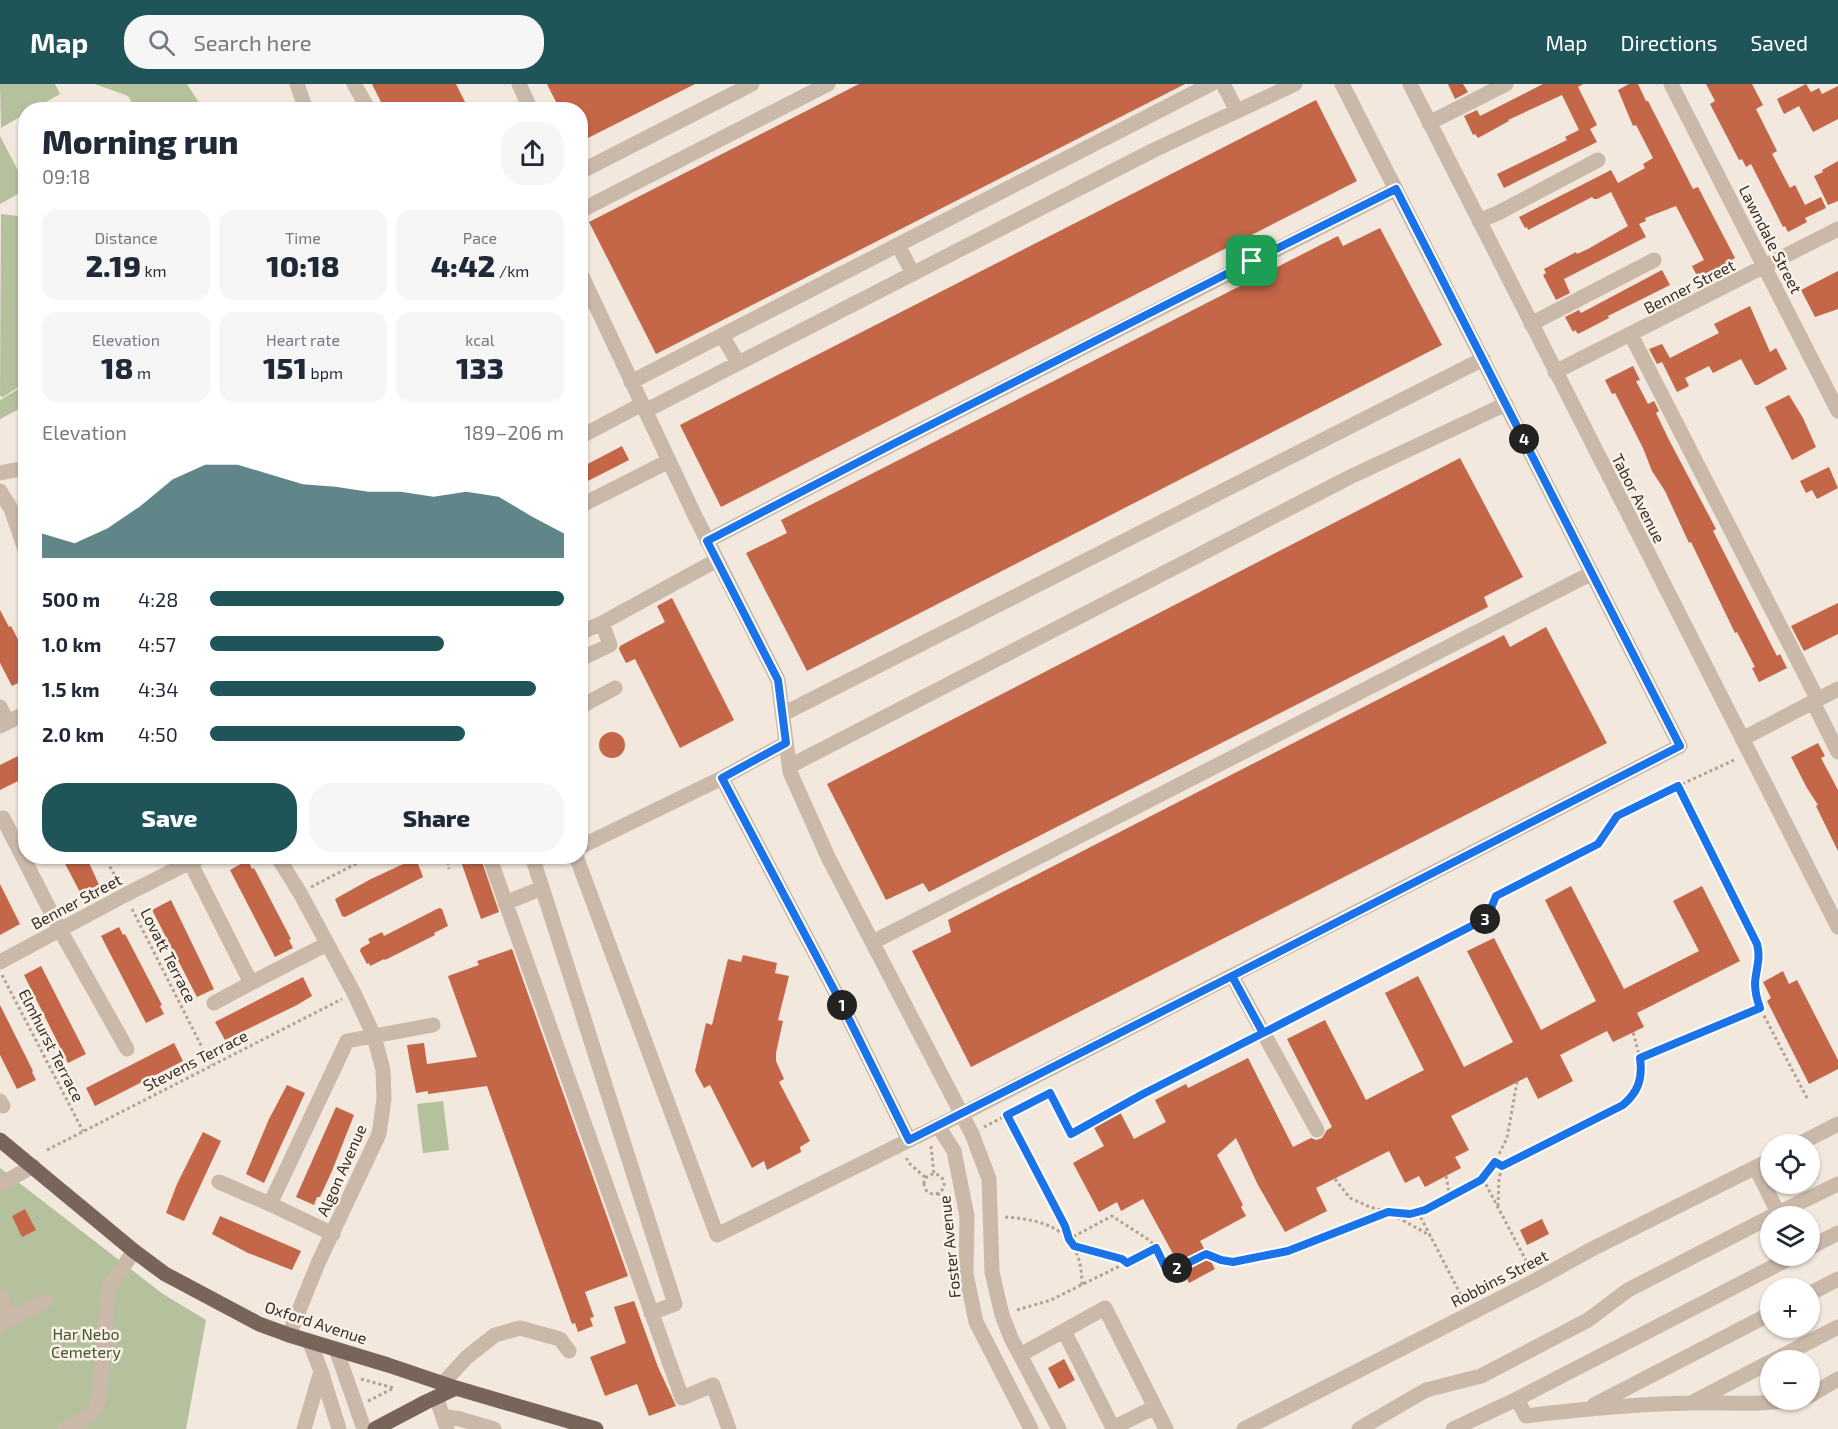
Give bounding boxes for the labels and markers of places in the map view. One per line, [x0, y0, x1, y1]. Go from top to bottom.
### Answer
pin [1226, 235, 1277, 286]
pin: 4 [1509, 424, 1539, 454]
pin: 3 [1470, 904, 1500, 934]
pin: 1 [827, 990, 857, 1020]
pin: 2 [1162, 1253, 1192, 1283]

